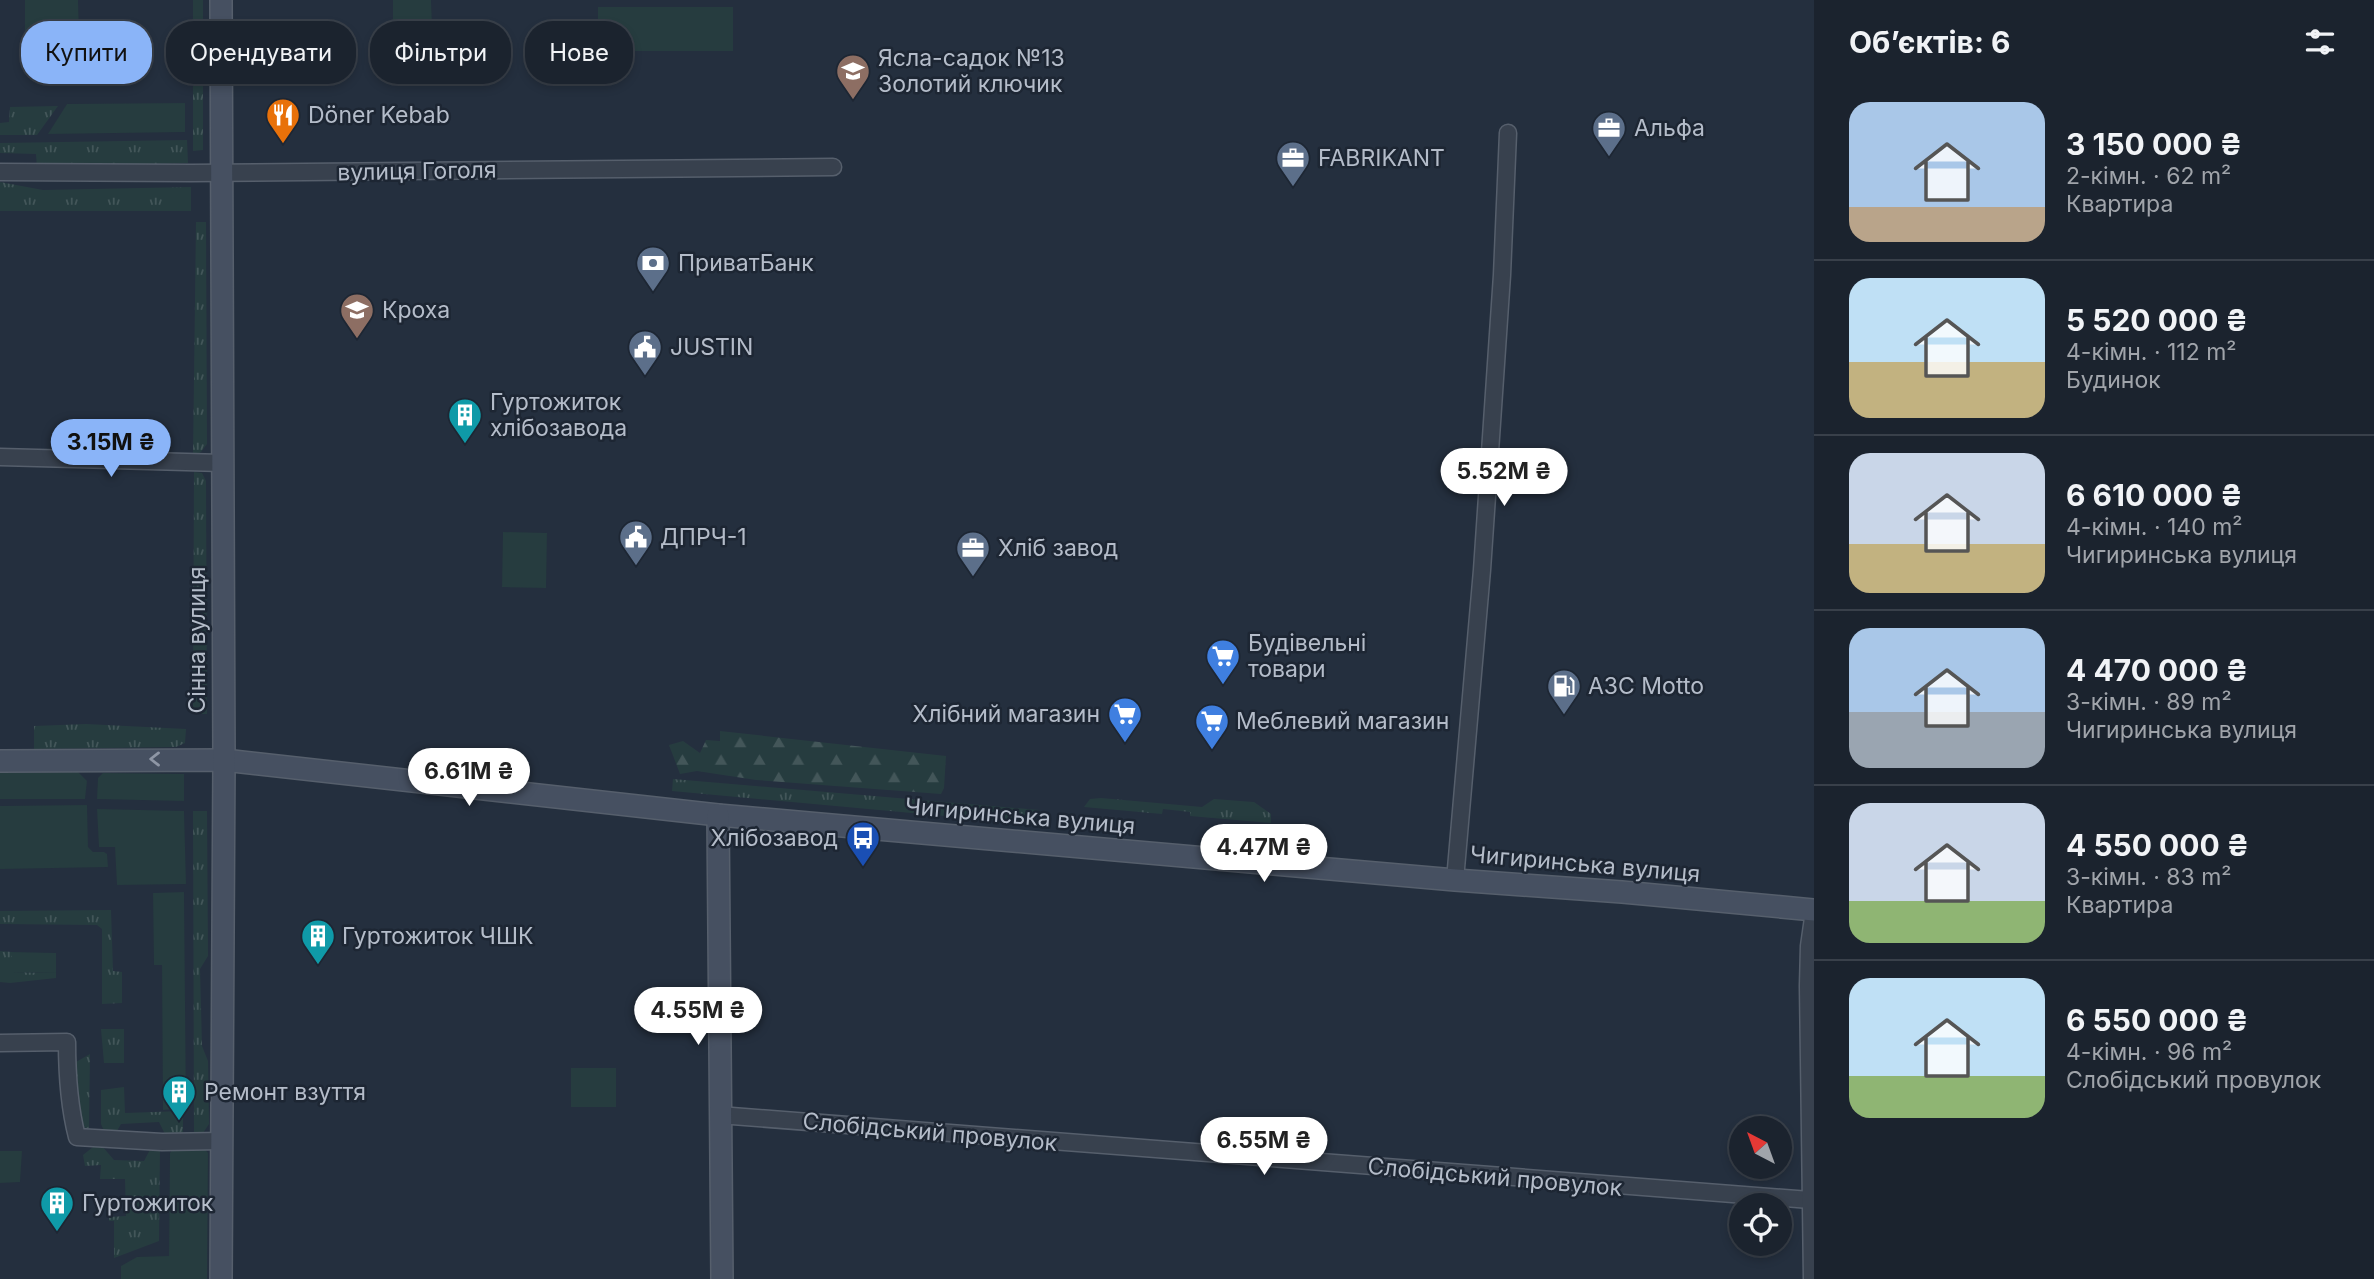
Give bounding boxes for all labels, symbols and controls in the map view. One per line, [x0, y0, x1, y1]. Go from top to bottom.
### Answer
chip: Купити [21, 21, 152, 84]
chip: Орендувати [166, 21, 356, 84]
chip: Фільтри [370, 21, 511, 84]
chip: Нове [525, 21, 633, 84]
icon: filters [2301, 23, 2339, 61]
text: Об’єктів: 6 [1849, 24, 2011, 60]
place label: Ясла-садок №13 Золотий ключик [878, 44, 1065, 98]
school or university icon: Ясла-садок №13 Золотий ключик [834, 52, 872, 101]
restaurant icon: Döner Kebab [264, 96, 302, 145]
place label: Döner Kebab [308, 101, 450, 129]
office icon: Альфа [1590, 109, 1628, 158]
place label: Альфа [1634, 114, 1705, 142]
text: 3 150 000 ₴ [2066, 126, 2242, 162]
icon: home [1905, 130, 1989, 214]
office icon: FABRIKANT [1274, 139, 1312, 188]
place label: FABRIKANT [1318, 144, 1445, 172]
street label: вулиця Гоголя [337, 156, 497, 186]
text: 2-кімн. · 62 m² [2066, 162, 2231, 190]
text: Квартира [2066, 190, 2173, 218]
bank icon: ПриватБанк [634, 244, 672, 293]
place label: ПриватБанк [678, 249, 814, 277]
school or university icon: Кроха [338, 291, 376, 340]
place label: Кроха [382, 296, 450, 324]
text: 5 520 000 ₴ [2066, 302, 2248, 338]
icon: home [1905, 306, 1989, 390]
public building icon: JUSTIN [626, 328, 664, 377]
place label: JUSTIN [670, 333, 753, 361]
text: 4-кімн. · 112 m² [2066, 338, 2237, 366]
text: Будинок [2066, 366, 2161, 394]
place label: Гуртожиток хлібозавода [490, 388, 627, 442]
building icon: Гуртожиток хлібозавода [446, 396, 484, 445]
pin: 3.15M ₴ [46, 420, 176, 479]
text: 3.15M ₴ [67, 428, 155, 456]
pin: 5.52M ₴ [1439, 448, 1569, 508]
text: 5.52M ₴ [1457, 457, 1551, 485]
text: 6 610 000 ₴ [2066, 477, 2242, 513]
icon: home [1905, 481, 1989, 565]
text: 4-кімн. · 140 m² [2066, 513, 2242, 541]
public building icon: ДПРЧ-1 [617, 518, 655, 567]
place label: ДПРЧ-1 [660, 523, 747, 551]
office icon: Хліб завод [954, 529, 992, 578]
place label: Хліб завод [998, 534, 1118, 562]
text: Чигиринська вулиця [2066, 541, 2297, 569]
street label: Сінна вулиця [183, 566, 211, 714]
place label: Будівельні товари [1248, 629, 1366, 683]
supermarket icon: Будівельні товари [1204, 637, 1242, 686]
text: 4 470 000 ₴ [2066, 652, 2248, 688]
icon: home [1905, 656, 1989, 740]
fuel station icon: АЗС Motto [1545, 667, 1583, 716]
place label: АЗС Motto [1588, 672, 1704, 700]
text: 3-кімн. · 89 m² [2066, 688, 2232, 716]
supermarket icon: Хлібний магазин [1106, 695, 1144, 744]
place label: Хлібний магазин [912, 700, 1100, 728]
supermarket icon: Меблевий магазин [1193, 702, 1231, 751]
place label: Меблевий магазин [1236, 707, 1449, 735]
text: Чигиринська вулиця [2066, 716, 2297, 744]
pin: 6.61M ₴ [404, 748, 534, 808]
one-way arrow [150, 751, 160, 767]
text: 6.61M ₴ [424, 757, 514, 785]
street label: Чигиринська вулиця [904, 792, 1136, 840]
bus stop icon: Хлібозавод [844, 819, 882, 868]
place label: Хлібозавод [711, 824, 838, 852]
pin: 4.47M ₴ [1199, 824, 1329, 884]
text: 4 550 000 ₴ [2066, 827, 2249, 863]
icon: home [1905, 831, 1989, 915]
text: 4.47M ₴ [1216, 833, 1312, 861]
street label: Чигиринська вулиця [1469, 840, 1701, 888]
text: 3-кімн. · 83 m² [2066, 863, 2232, 891]
text: Квартира [2066, 891, 2173, 919]
building icon: Гуртожиток ЧШК [299, 917, 337, 966]
place label: Гуртожиток ЧШК [342, 922, 533, 950]
pin: 4.55M ₴ [633, 988, 763, 1047]
text: 4.55M ₴ [650, 996, 746, 1024]
text: 6 550 000 ₴ [2066, 1002, 2248, 1038]
icon: home [1905, 1006, 1989, 1090]
text: 4-кімн. · 96 m² [2066, 1038, 2232, 1066]
text: Слобідський провулок [2066, 1066, 2321, 1094]
building icon: Ремонт взуття [160, 1073, 198, 1122]
place label: Ремонт взуття [204, 1078, 366, 1106]
street label: Слобідський провулок [802, 1107, 1059, 1157]
north arrow [1729, 1116, 1792, 1180]
map controls [1729, 1116, 1792, 1256]
pin: 6.55M ₴ [1199, 1118, 1329, 1177]
text: 6.55M ₴ [1216, 1126, 1312, 1154]
street label: Слобідський провулок [1367, 1152, 1624, 1202]
building icon: Гуртожиток [38, 1184, 76, 1233]
place label: Гуртожиток [82, 1189, 214, 1217]
button: locate [1729, 1193, 1792, 1256]

